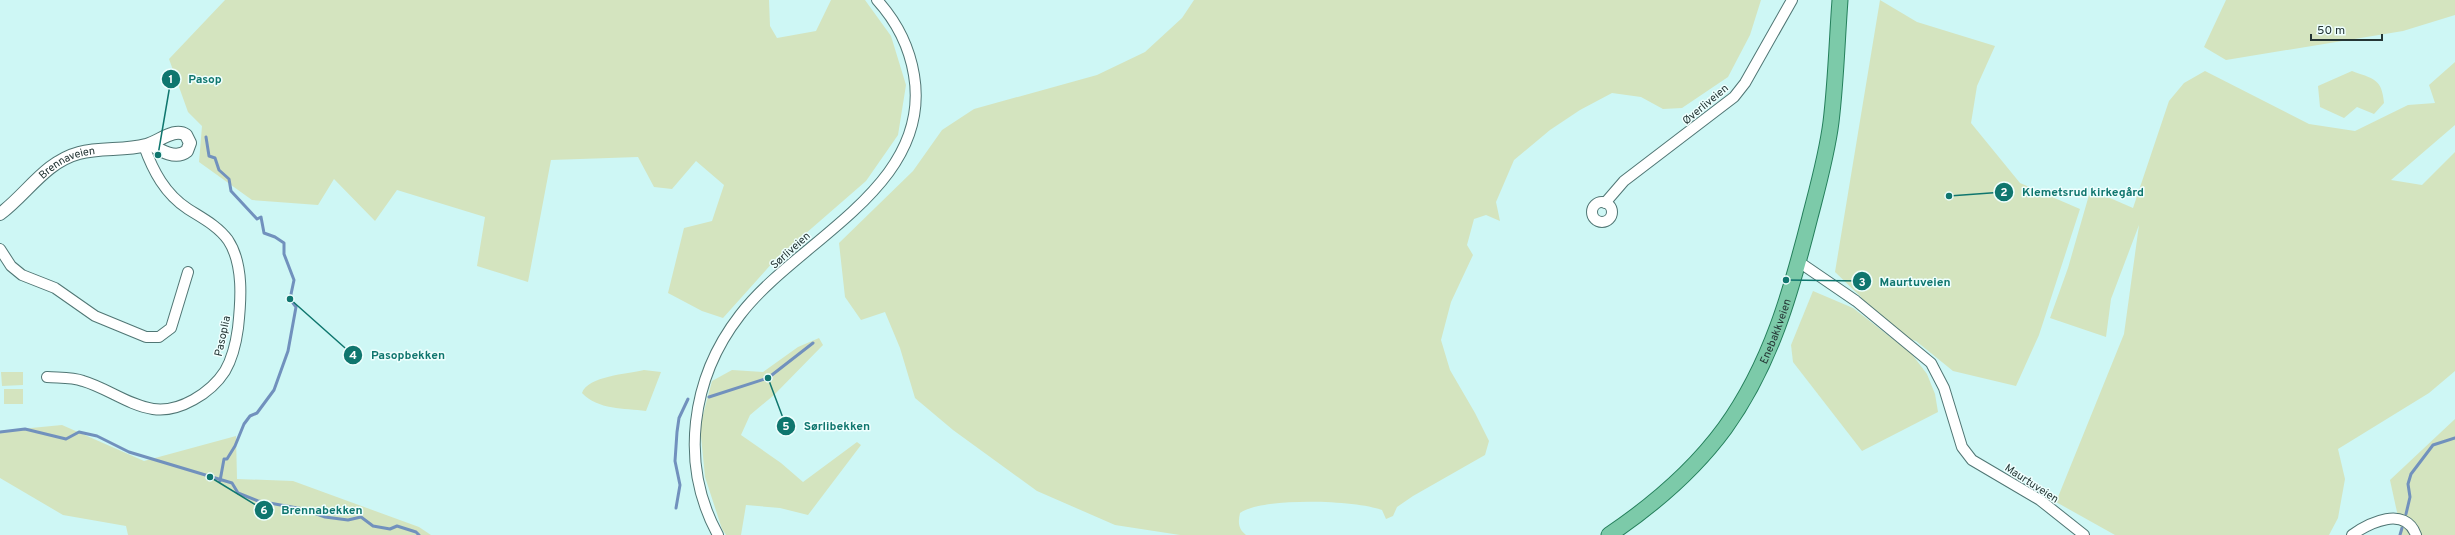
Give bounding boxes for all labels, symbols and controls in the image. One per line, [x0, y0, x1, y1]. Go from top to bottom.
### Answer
scale bar [2311, 16, 2382, 42]
text: 50 m [2317, 23, 2345, 39]
callout: Pasop [161, 67, 230, 91]
text: 1 [169, 72, 173, 88]
text: Pasop [188, 72, 222, 88]
street label: Øverliveien [1680, 81, 1732, 128]
street label: Brennaveien [36, 144, 96, 182]
callout: Klemetsrud kirkegård [1994, 180, 2152, 204]
text: 2 [2000, 185, 2008, 201]
text: Klemetsrud kirkegård [2022, 185, 2144, 201]
street label: Sørliveien [768, 229, 814, 272]
callout: Maurtuveien [1852, 269, 1959, 293]
text: 3 [1858, 275, 1866, 291]
text: Maurtuveien [1879, 275, 1951, 291]
street label: Enebakkveien [1757, 297, 1795, 367]
street label: Pasoplia [212, 314, 234, 358]
callout: Pasopbekken [343, 343, 453, 367]
text: 4 [349, 348, 357, 364]
text: Pasopbekken [371, 348, 445, 364]
callout: Sørlibekken [776, 414, 878, 438]
text: 5 [782, 419, 790, 435]
text: Sørlibekken [804, 419, 870, 435]
street label: Maurtuveien [2002, 461, 2061, 507]
callout: Brennabekken [254, 498, 371, 522]
text: 6 [260, 503, 268, 519]
text: Brennabekken [281, 503, 363, 519]

